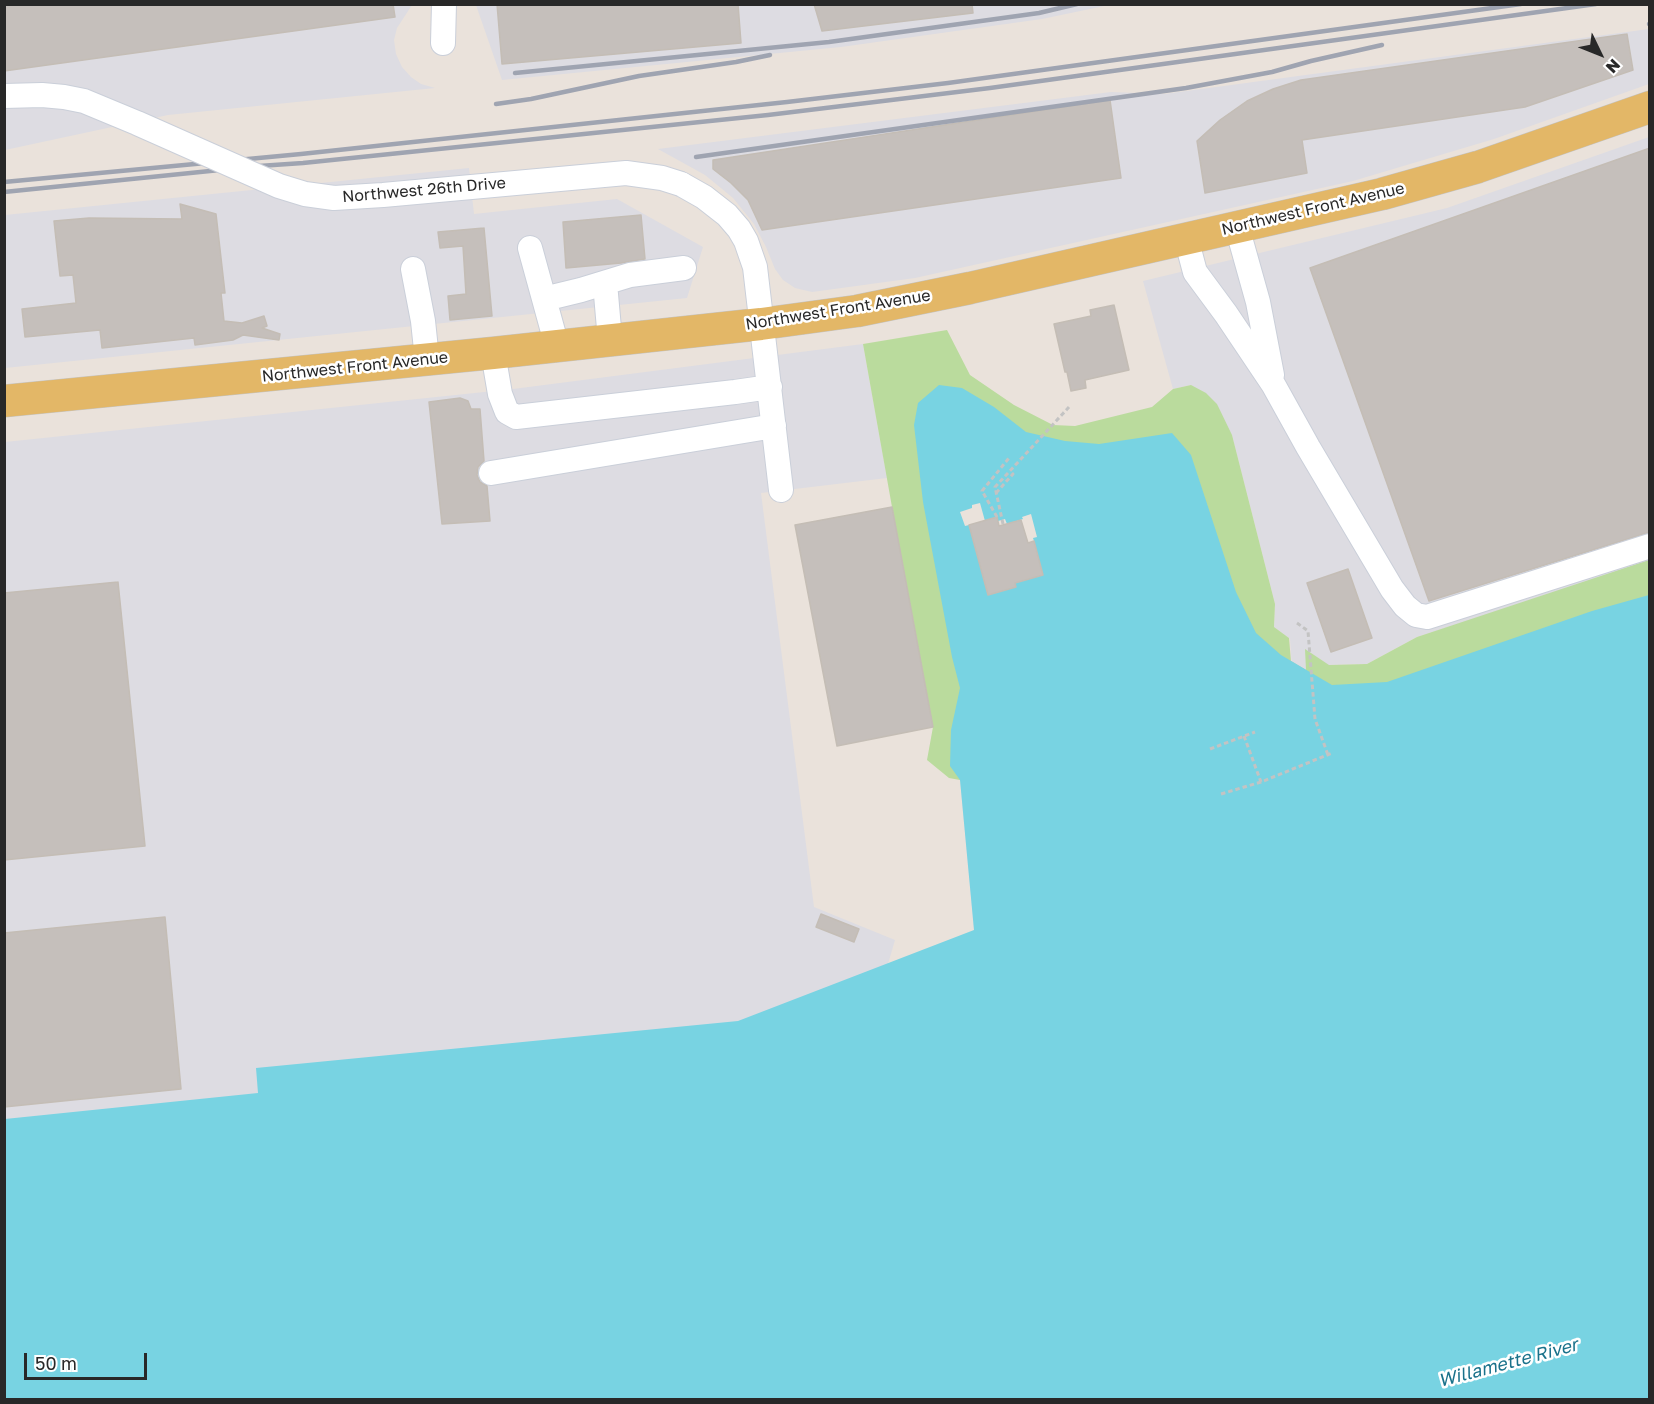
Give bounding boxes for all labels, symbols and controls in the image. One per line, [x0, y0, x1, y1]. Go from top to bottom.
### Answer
north arrow [1570, 24, 1630, 84]
text: N [1602, 55, 1625, 78]
street label: Northwest 26th Drive [341, 173, 507, 207]
street label: Northwest Front Avenue [1220, 179, 1406, 239]
street label: Northwest Front Avenue [744, 286, 932, 334]
street label: Northwest Front Avenue [261, 348, 449, 386]
water label: Willamette River [1436, 1334, 1580, 1392]
scale bar [27, 1341, 150, 1379]
text: 50 m [35, 1352, 77, 1374]

